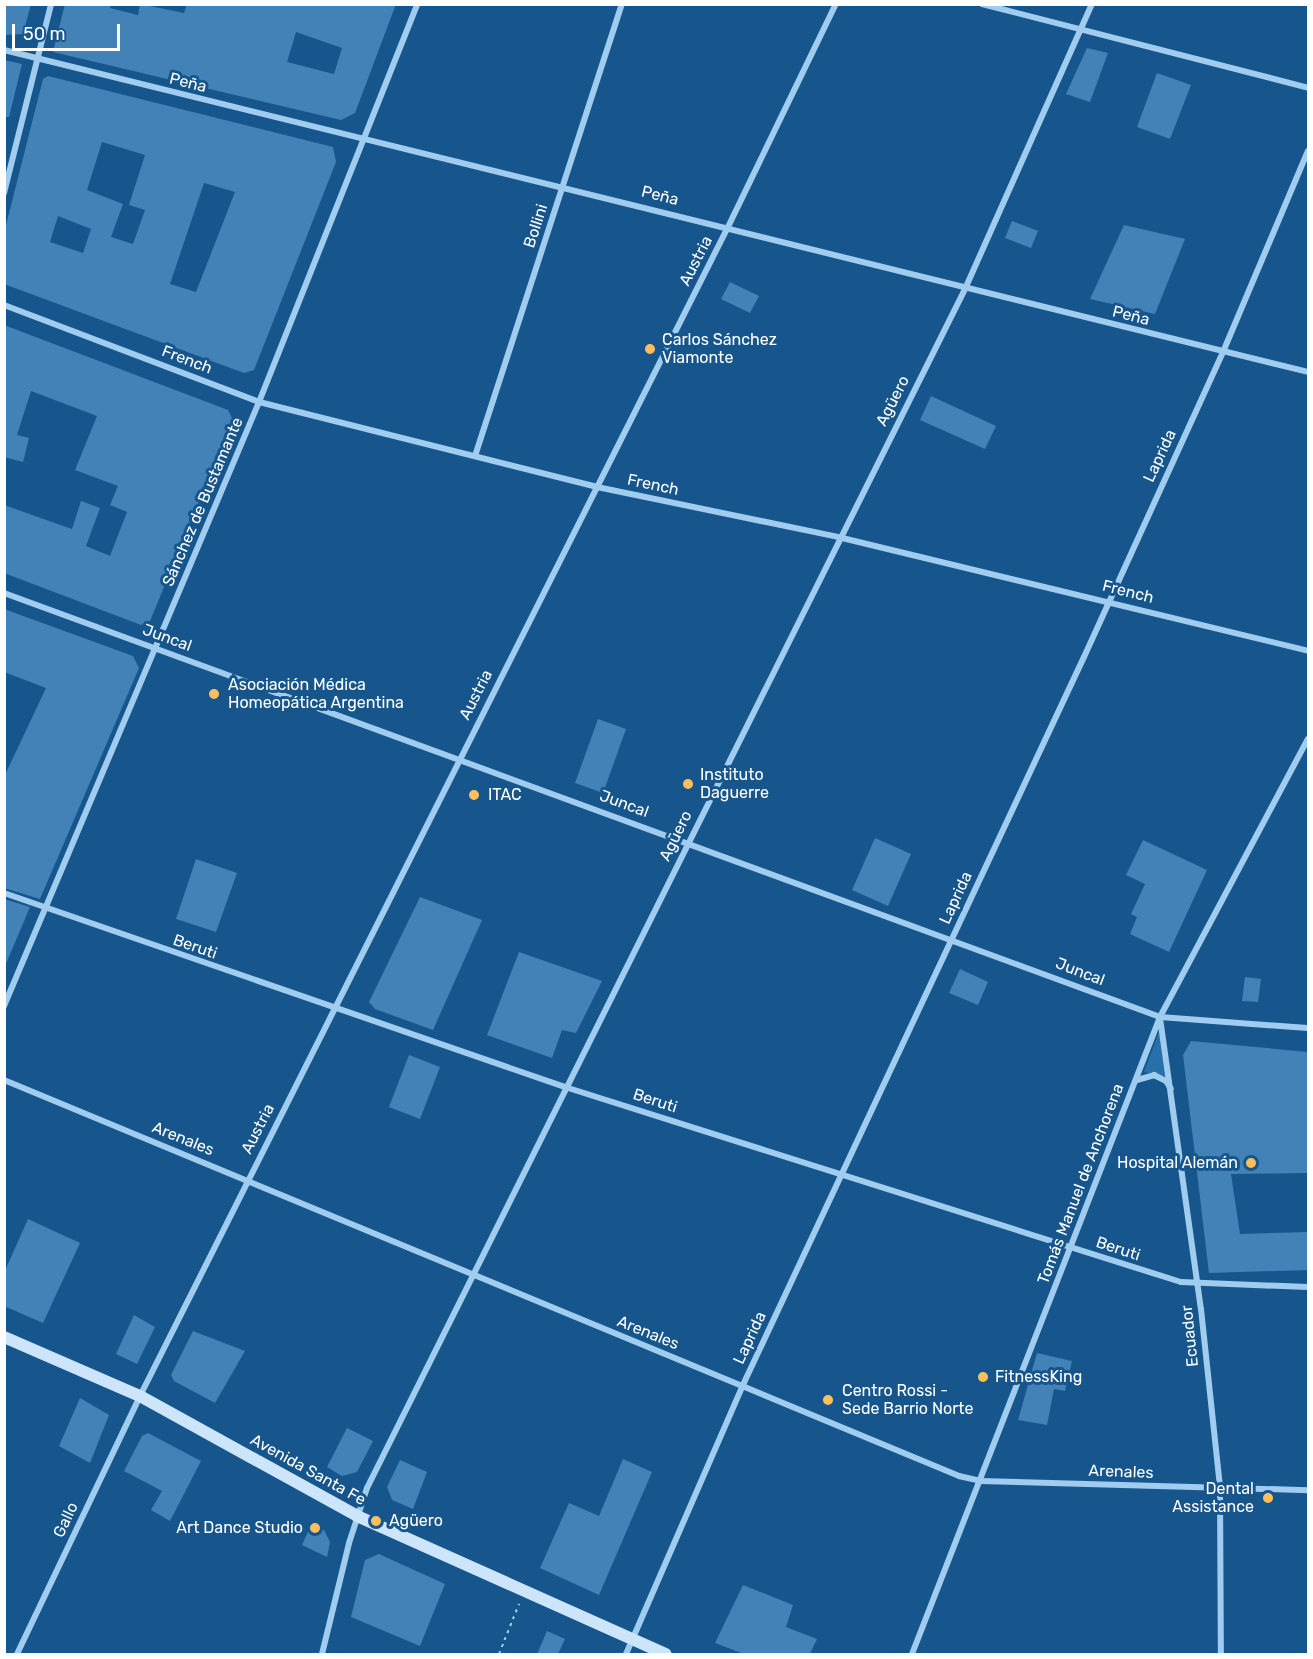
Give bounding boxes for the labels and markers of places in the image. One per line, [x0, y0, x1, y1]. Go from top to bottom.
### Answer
place label: Carlos Sánchez Viamonte [662, 330, 777, 368]
marker: Carlos Sánchez Viamonte [643, 342, 657, 356]
place label: Asociación Médica Homeopática Argentina [228, 675, 404, 713]
marker: Asociación Médica Homeopática Argentina [205, 685, 223, 703]
place label: Instituto Daguerre [700, 765, 769, 803]
marker: Instituto Daguerre [681, 777, 695, 791]
place label: ITAC [488, 785, 522, 805]
marker: ITAC [465, 786, 483, 804]
place label: Hospital Alemán [1117, 1153, 1238, 1173]
marker: Hospital Alemán [1242, 1154, 1260, 1172]
place label: FitnessKing [995, 1367, 1082, 1387]
marker: FitnessKing [976, 1370, 990, 1384]
place label: Centro Rossi - Sede Barrio Norte [842, 1381, 974, 1419]
marker: Centro Rossi - Sede Barrio Norte [819, 1391, 837, 1409]
place label: Dental Assistance [1172, 1479, 1254, 1517]
marker: Dental Assistance [1259, 1489, 1277, 1507]
place label: Agüero [389, 1511, 443, 1531]
marker: Agüero [367, 1512, 385, 1530]
place label: Art Dance Studio [176, 1518, 303, 1538]
marker: Art Dance Studio [308, 1521, 322, 1535]

